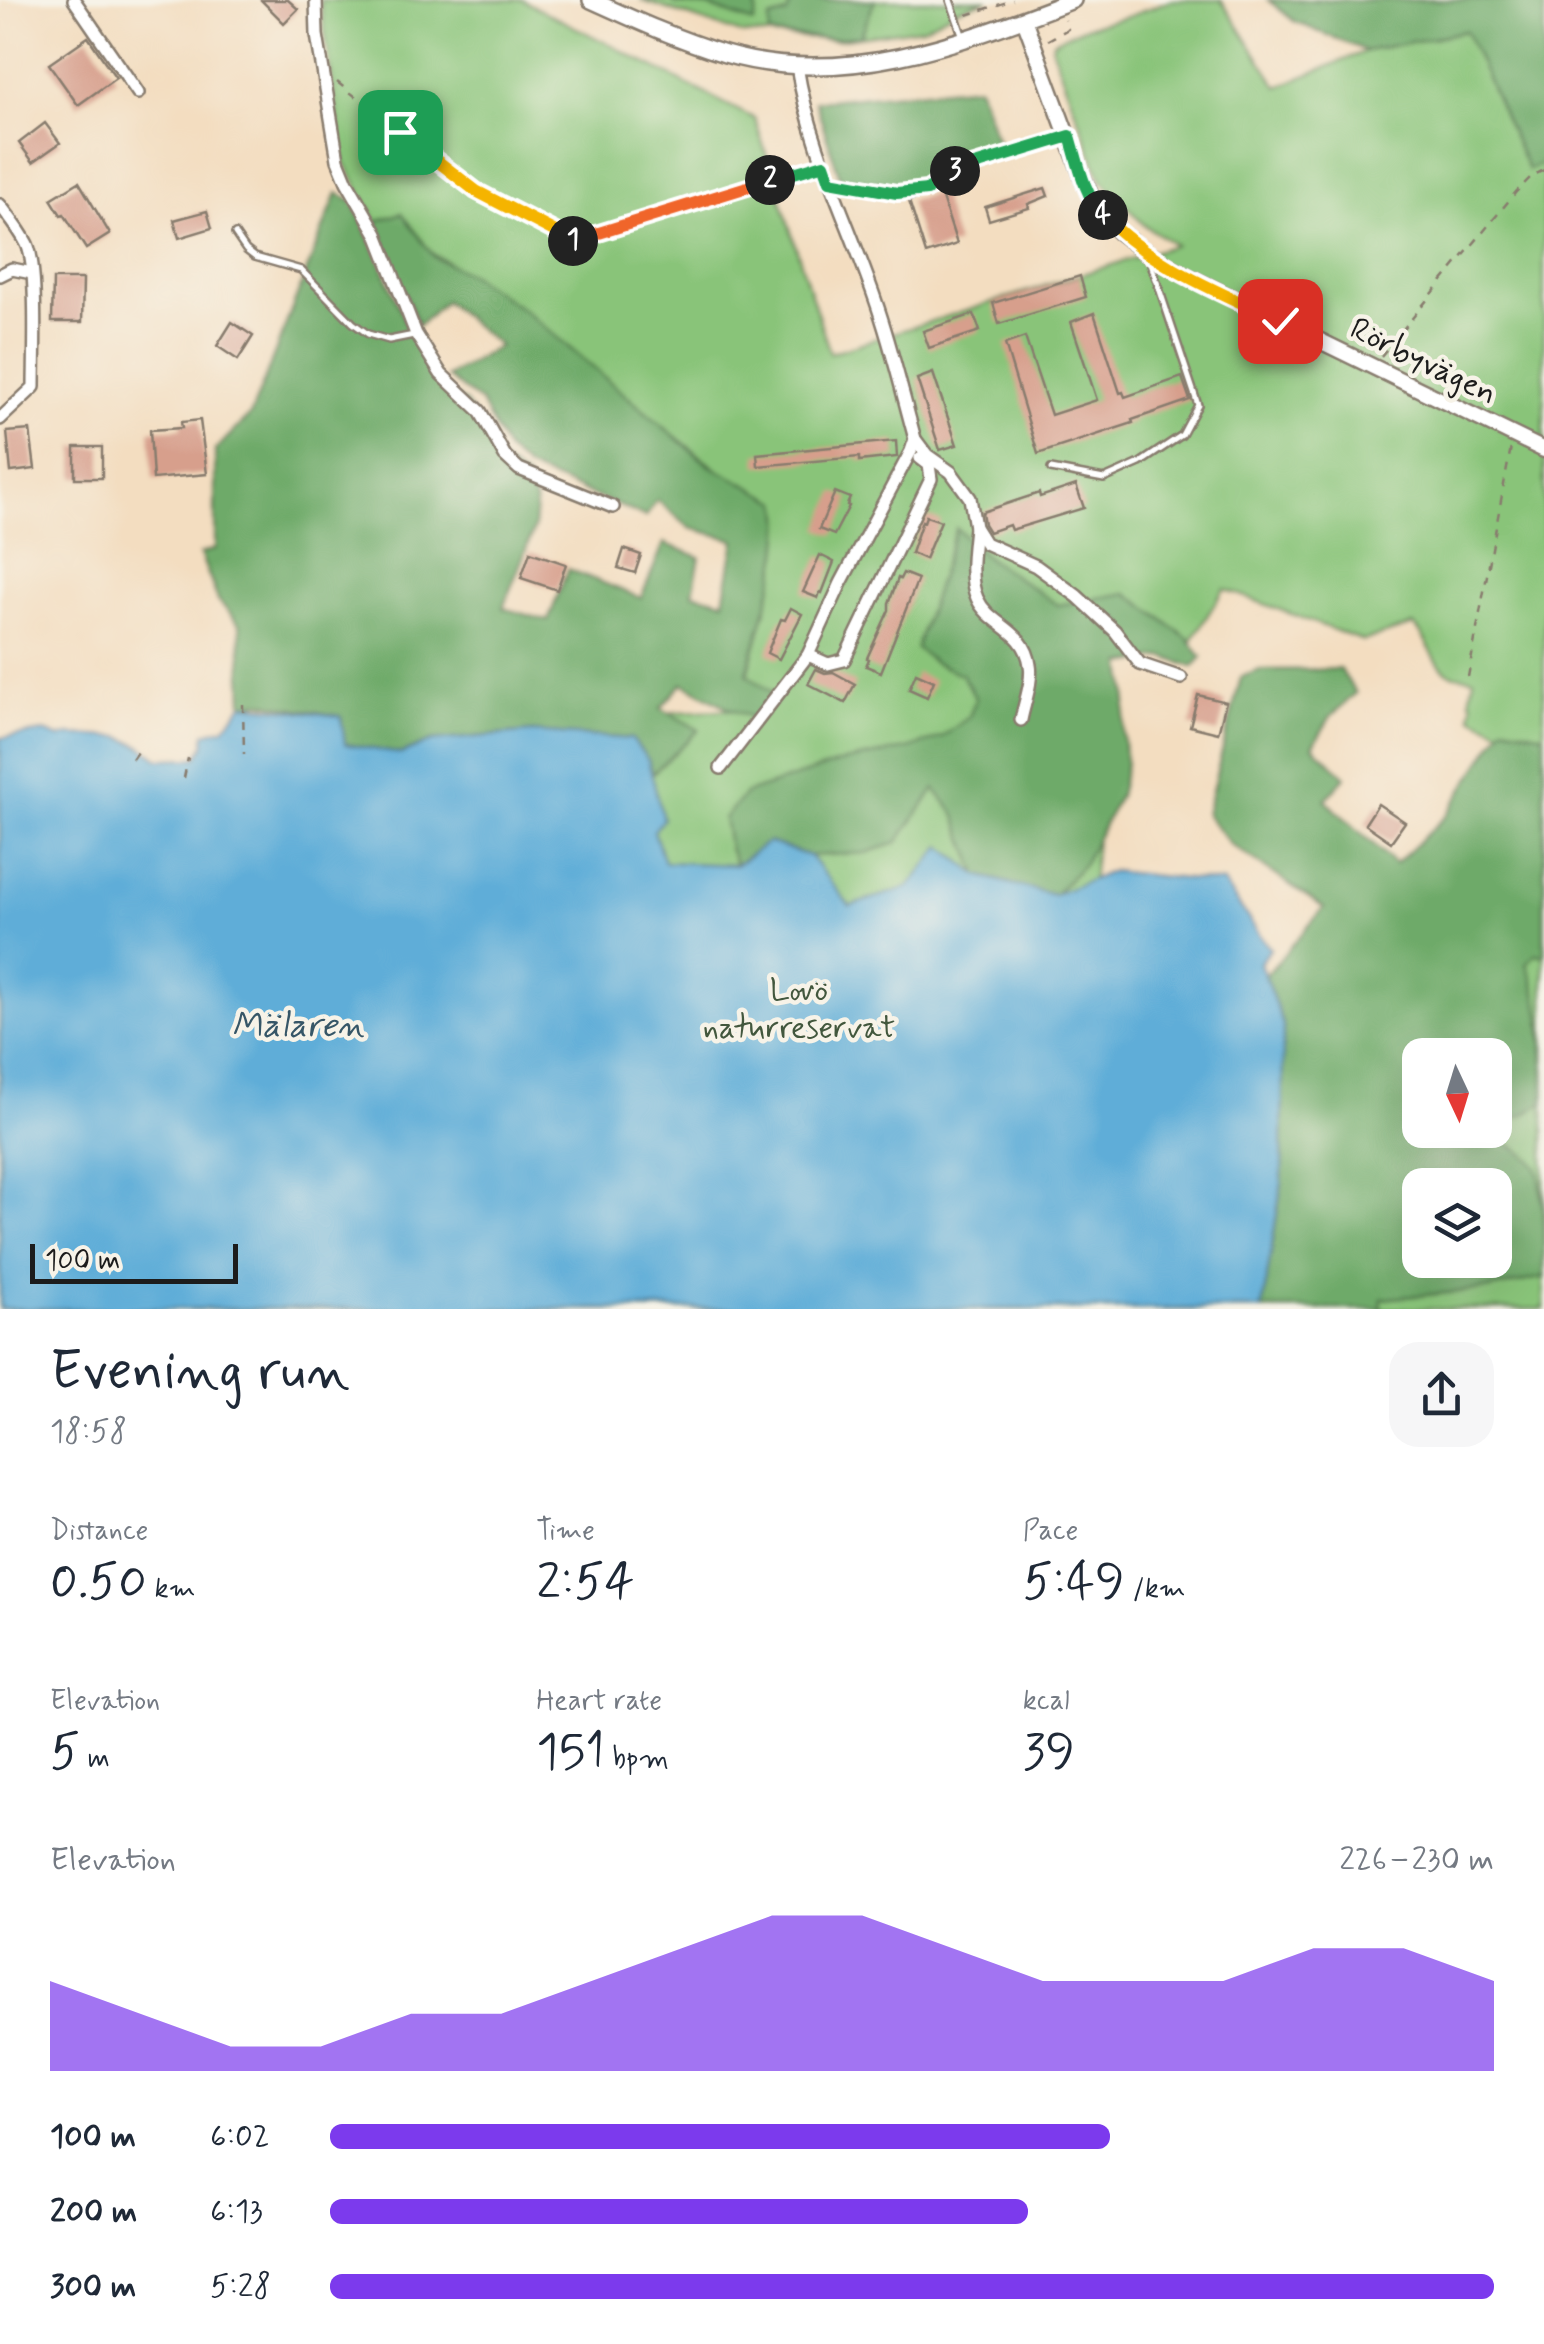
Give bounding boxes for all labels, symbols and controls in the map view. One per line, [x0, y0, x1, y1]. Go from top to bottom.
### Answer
pin [358, 90, 443, 175]
icon: arrive [373, 105, 428, 160]
pin: 3 [930, 146, 980, 196]
text: 3 [949, 152, 961, 189]
pin: 2 [745, 155, 795, 205]
text: 2 [763, 161, 777, 198]
pin: 4 [1078, 190, 1128, 240]
text: 4 [1095, 196, 1111, 233]
pin: 1 [548, 216, 598, 266]
text: 1 [567, 222, 579, 259]
pin [1238, 279, 1323, 364]
icon: check [1253, 294, 1308, 349]
street label: Rörbyvägen [1343, 308, 1504, 415]
park label: Lovö naturreservat [703, 970, 895, 1049]
water label: Mälaren [231, 1003, 365, 1049]
north arrow [1402, 1038, 1512, 1148]
map controls [1402, 1038, 1512, 1278]
button: layers [1402, 1168, 1512, 1278]
scale bar [30, 1239, 238, 1284]
text: 100 m [45, 1243, 120, 1280]
text: Evening run [50, 1337, 350, 1409]
button: share [1389, 1342, 1494, 1447]
text: 18:58 [50, 1411, 127, 1453]
text: Distance [50, 1513, 148, 1550]
text: Time [536, 1513, 595, 1550]
text: Pace [1023, 1513, 1078, 1550]
text: 0.50 [50, 1550, 147, 1616]
text: 2:54 [536, 1550, 635, 1616]
text: 5:49 [1023, 1550, 1125, 1616]
text: km [147, 1571, 195, 1608]
text: /km [1125, 1571, 1186, 1608]
text: Elevation [50, 1683, 160, 1720]
text: Heart rate [536, 1683, 662, 1720]
text: kcal [1023, 1683, 1070, 1720]
text: 5 [50, 1720, 80, 1786]
text: 151 [536, 1720, 605, 1786]
text: 39 [1023, 1720, 1075, 1786]
text: m [80, 1741, 110, 1778]
text: bpm [605, 1741, 669, 1778]
text: Elevation [50, 1839, 176, 1881]
text: 226–230 m [1339, 1839, 1494, 1881]
text: 100 m [50, 2116, 136, 2158]
text: 6:02 [210, 2116, 270, 2158]
text: 200 m [50, 2191, 137, 2233]
text: 6:13 [210, 2191, 263, 2233]
text: 300 m [50, 2266, 136, 2308]
text: 5:28 [210, 2266, 271, 2308]

